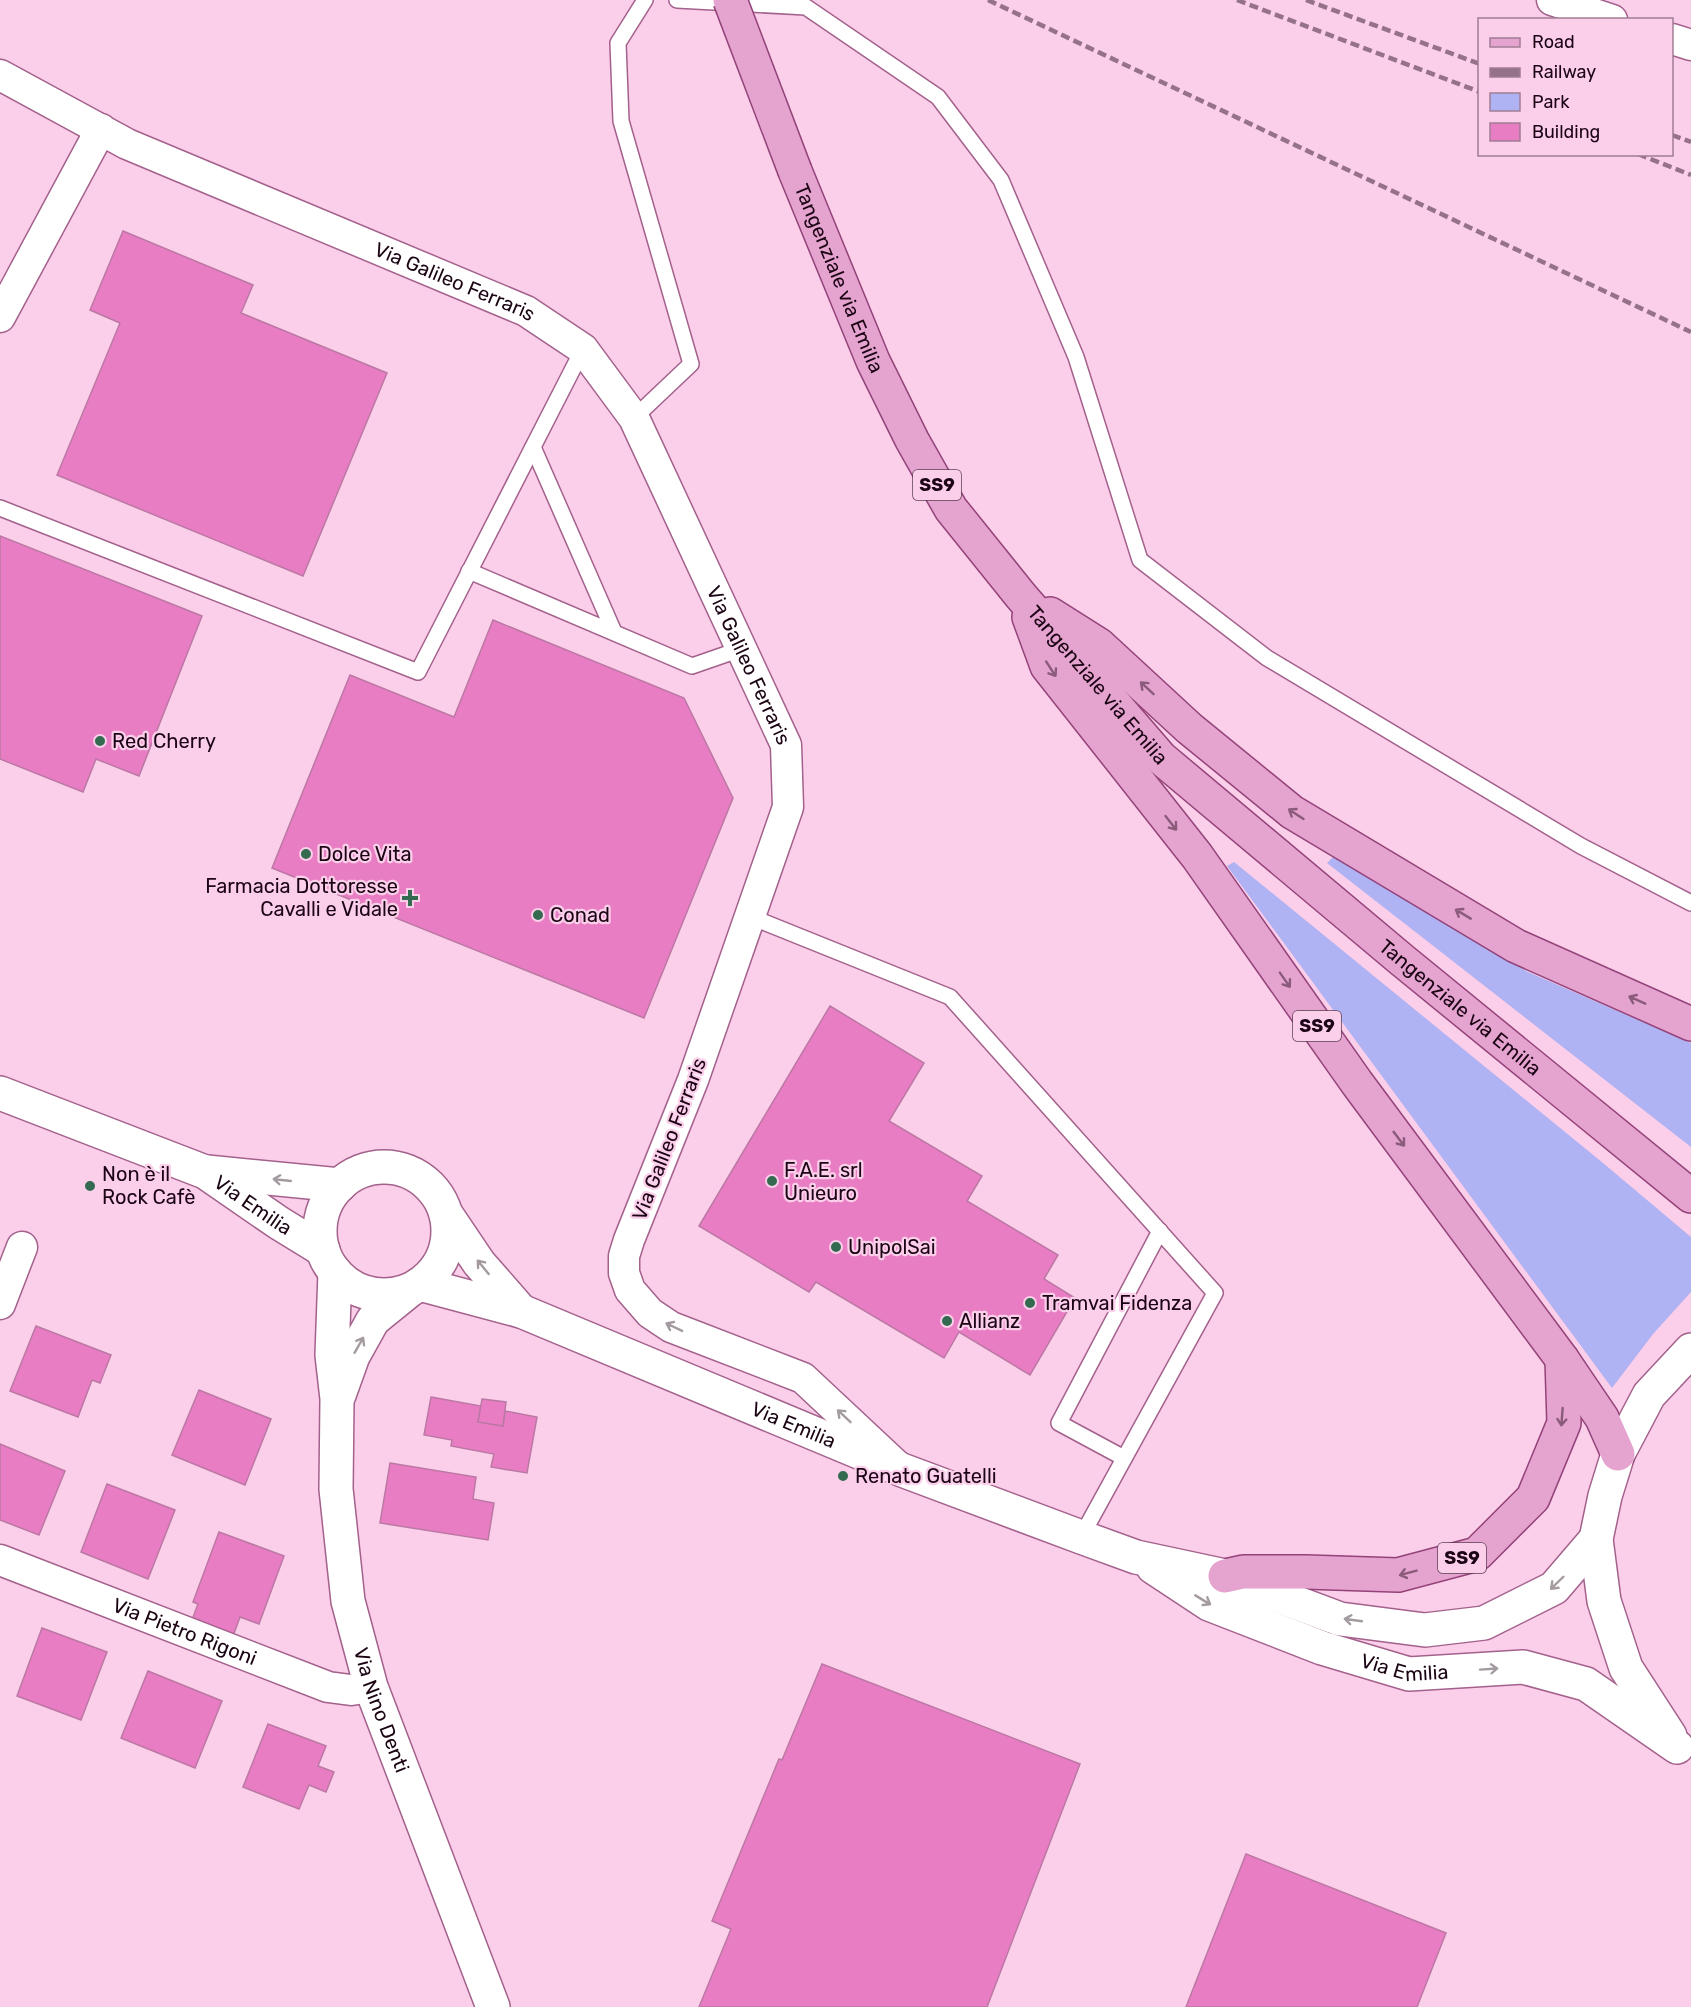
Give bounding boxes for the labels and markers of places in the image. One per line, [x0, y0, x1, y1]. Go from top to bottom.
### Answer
place label: Red Cherry [112, 729, 216, 753]
marker: Red Cherry [93, 734, 107, 748]
place label: Dolce Vita [318, 842, 411, 866]
marker: Dolce Vita [299, 847, 313, 861]
place label: Farmacia Dottoresse Cavalli e Vidale [205, 874, 398, 921]
marker: Farmacia Dottoresse Cavalli e Vidale [403, 891, 417, 905]
place label: Conad [550, 903, 610, 927]
marker: Conad [531, 908, 545, 922]
place label: F.A.E. srl Unieuro [784, 1158, 863, 1205]
place label: Non è il Rock Cafè [102, 1162, 196, 1209]
marker: F.A.E. srl Unieuro [765, 1174, 779, 1188]
marker: Non è il Rock Cafè [83, 1179, 97, 1193]
place label: UnipolSai [848, 1235, 936, 1259]
marker: UnipolSai [829, 1240, 843, 1254]
place label: Tramvai Fidenza [1042, 1291, 1192, 1315]
marker: Tramvai Fidenza [1023, 1296, 1037, 1310]
place label: Allianz [959, 1309, 1020, 1333]
marker: Allianz [940, 1314, 954, 1328]
place label: Renato Guatelli [855, 1464, 997, 1488]
marker: Renato Guatelli [836, 1469, 850, 1483]

